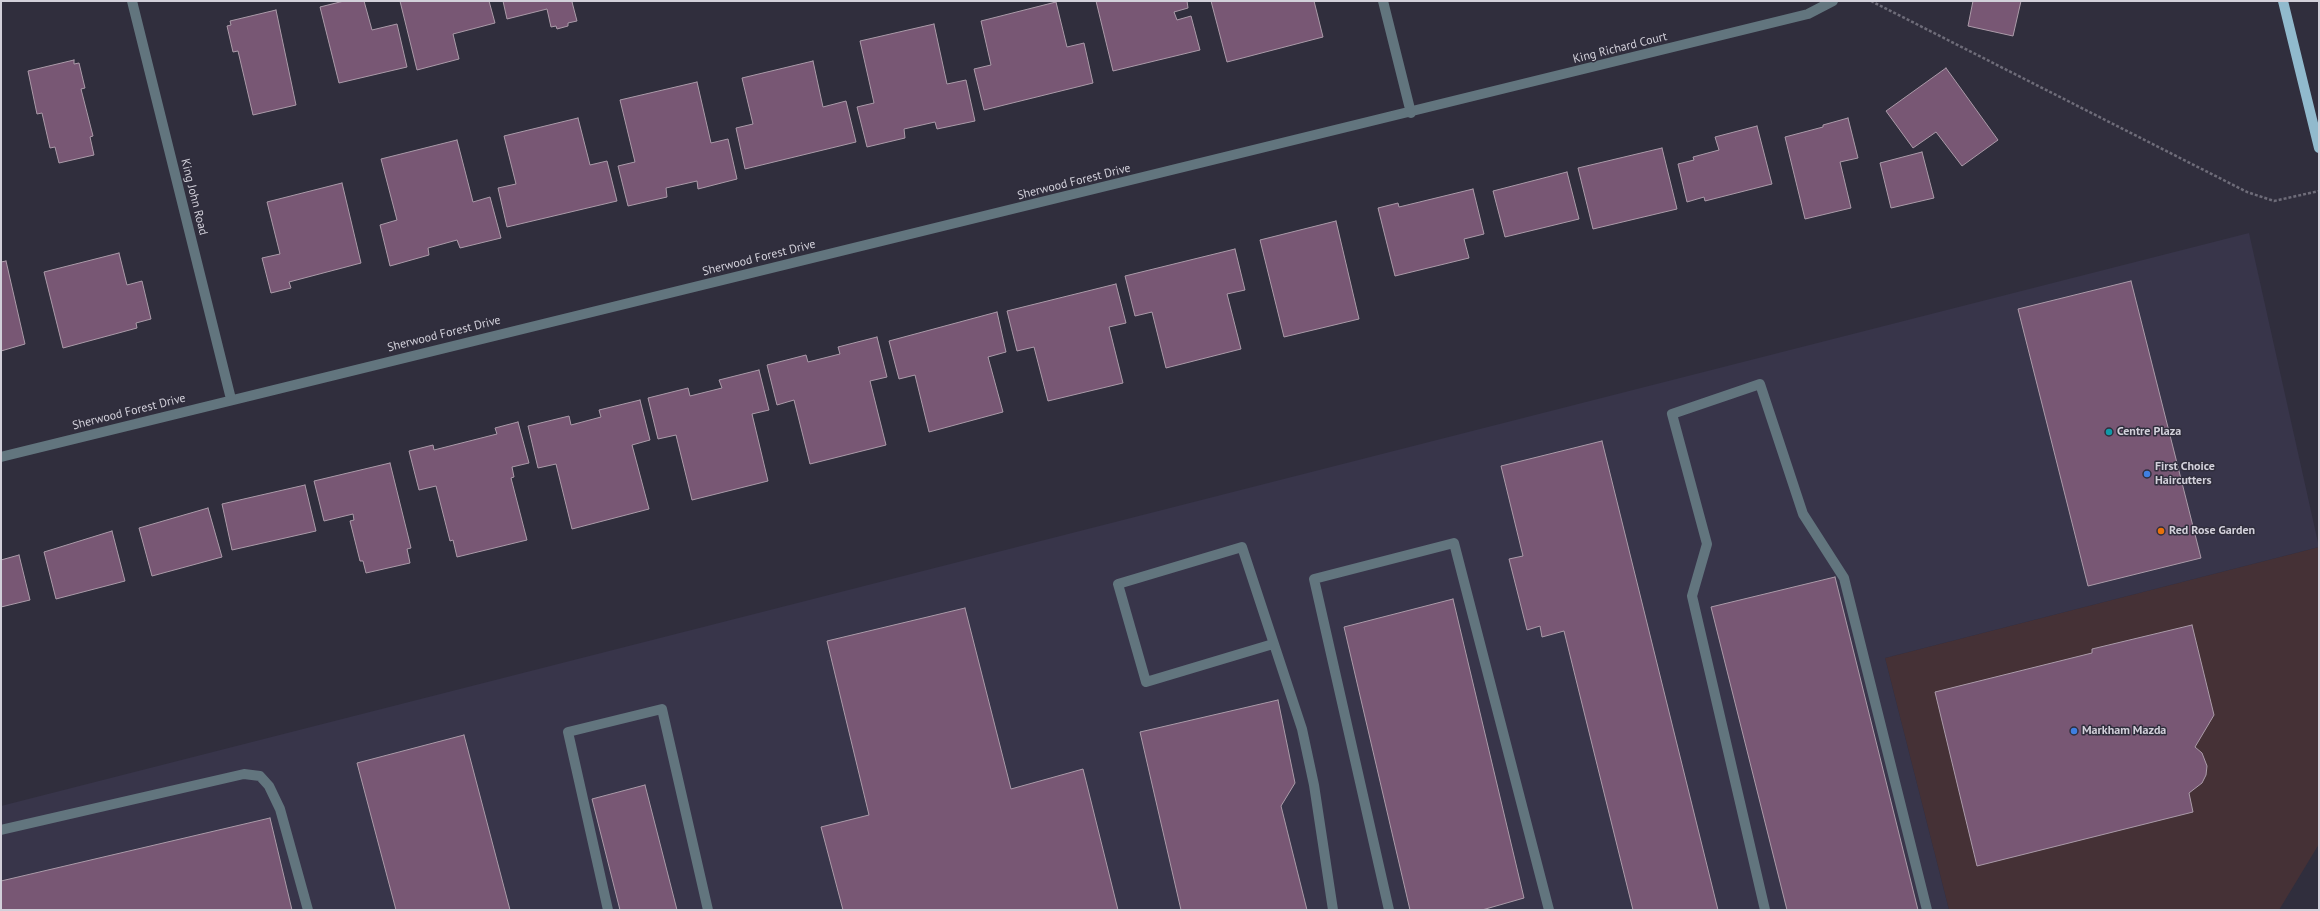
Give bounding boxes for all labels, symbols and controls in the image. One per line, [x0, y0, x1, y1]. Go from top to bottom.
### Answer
street label: King Richard Court [1571, 29, 1669, 67]
street label: King John Road [178, 157, 210, 237]
street label: Sherwood Forest Drive [1016, 161, 1132, 203]
street label: Sherwood Forest Drive [701, 237, 817, 279]
street label: Sherwood Forest Drive [386, 313, 502, 355]
street label: Sherwood Forest Drive [71, 391, 187, 433]
place label: Centre Plaza [2117, 425, 2181, 439]
marker: Centre Plaza [2104, 427, 2114, 437]
place label: First Choice Haircutters [2155, 460, 2215, 488]
marker: First Choice Haircutters [2142, 469, 2152, 479]
place label: Red Rose Garden [2169, 524, 2255, 538]
marker: Red Rose Garden [2156, 526, 2166, 536]
place label: Markham Mazda [2082, 724, 2166, 738]
marker: Markham Mazda [2069, 726, 2079, 736]

